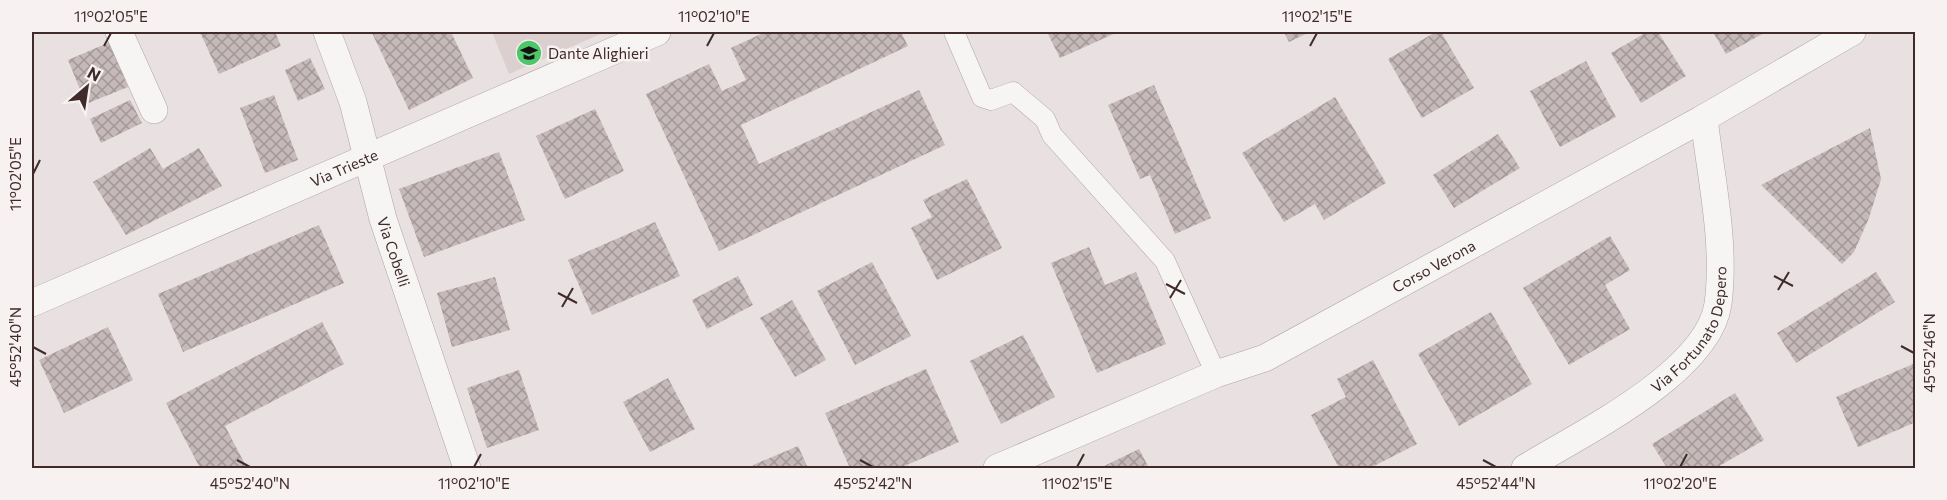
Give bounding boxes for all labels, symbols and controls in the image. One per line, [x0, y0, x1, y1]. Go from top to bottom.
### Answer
text: 11°02'05"E [74, 7, 148, 25]
text: 11°02'10"E [678, 7, 750, 25]
text: 11°02'15"E [1282, 7, 1352, 25]
school or university icon: Dante Alighieri [514, 38, 544, 68]
place label: Dante Alighieri [548, 44, 649, 62]
north arrow [57, 57, 117, 117]
text: N [85, 62, 104, 85]
text: 11°02'05"E [6, 137, 24, 211]
street label: Via Trieste [307, 145, 381, 190]
street label: Via Cobelli [374, 215, 414, 289]
street label: Corso Verona [1389, 236, 1478, 296]
street label: Via Fortunato Depero [1647, 266, 1729, 396]
text: 45°52'40"N [6, 307, 24, 387]
text: 45°52'46"N [1920, 313, 1938, 393]
text: 45°52'40"N [210, 474, 290, 492]
text: 11°02'10"E [438, 474, 510, 492]
text: 45°52'42"N [834, 474, 912, 492]
text: 11°02'15"E [1042, 474, 1112, 492]
text: 45°52'44"N [1456, 474, 1536, 492]
text: 11°02'20"E [1643, 474, 1717, 492]

